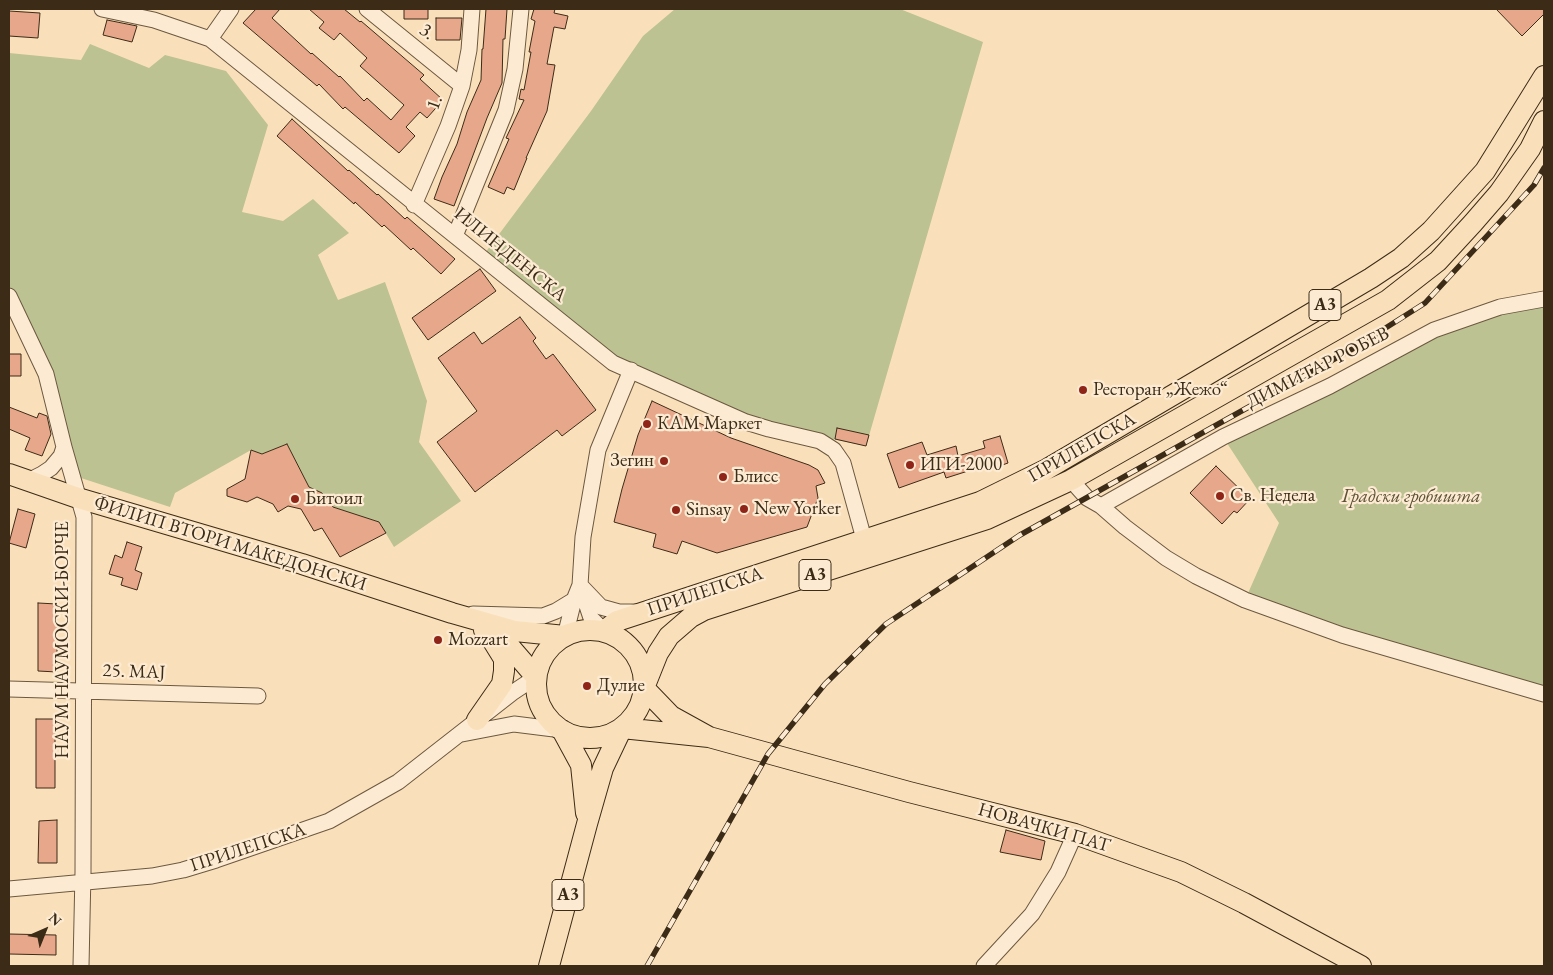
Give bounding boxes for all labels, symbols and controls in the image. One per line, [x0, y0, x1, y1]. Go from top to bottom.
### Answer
street label: 3. [415, 19, 439, 45]
street label: 1. [422, 93, 448, 113]
street label: ИЛИНДЕНСКА [449, 203, 571, 307]
road number: A3 [1309, 290, 1341, 320]
street label: ДИМИТАР РОБЕВ [1243, 322, 1393, 414]
place label: Ресторан „Жежо“ [1093, 379, 1228, 401]
marker: Ресторан „Жежо“ [1077, 384, 1089, 396]
street label: ПРИЛЕПСКА [1024, 408, 1140, 488]
place label: КАМ Маркет [657, 413, 762, 435]
marker: КАМ Маркет [641, 418, 653, 430]
place label: Зегин [610, 450, 654, 472]
place label: ИГИ-2000 [920, 454, 1002, 476]
marker: Зегин [658, 455, 670, 467]
marker: ИГИ-2000 [904, 459, 916, 471]
place label: Блисс [733, 466, 778, 488]
marker: Блисс [717, 471, 729, 483]
place label: Св. Недела [1230, 485, 1315, 507]
park label: Градски гробишта [1342, 486, 1480, 508]
place label: Битоил [305, 488, 363, 510]
marker: Св. Недела [1214, 490, 1226, 502]
street label: ФИЛИП ВТОРИ МАКЕДОНСКИ [91, 492, 369, 596]
marker: Битоил [289, 493, 301, 505]
place label: New Yorker [754, 498, 841, 520]
place label: Sinsay [686, 499, 731, 521]
marker: New Yorker [738, 503, 750, 515]
marker: Sinsay [670, 504, 682, 516]
street label: НАУМ НАУМОСКИ-БОРЧЕ [52, 521, 74, 759]
road number: A3 [799, 560, 831, 590]
street label: ПРИЛЕПСКА [644, 563, 766, 621]
place label: Mozzart [448, 629, 508, 651]
marker: Mozzart [432, 634, 444, 646]
street label: 25. МАЈ [102, 660, 166, 684]
place label: Дулие [597, 675, 645, 697]
marker: Дулие [581, 680, 593, 692]
street label: НОВАЧКИ ПАТ [975, 798, 1113, 858]
street label: ПРИЛЕПСКА [187, 819, 309, 877]
road number: A3 [552, 880, 584, 910]
north arrow [20, 905, 70, 955]
text: N [45, 909, 66, 930]

